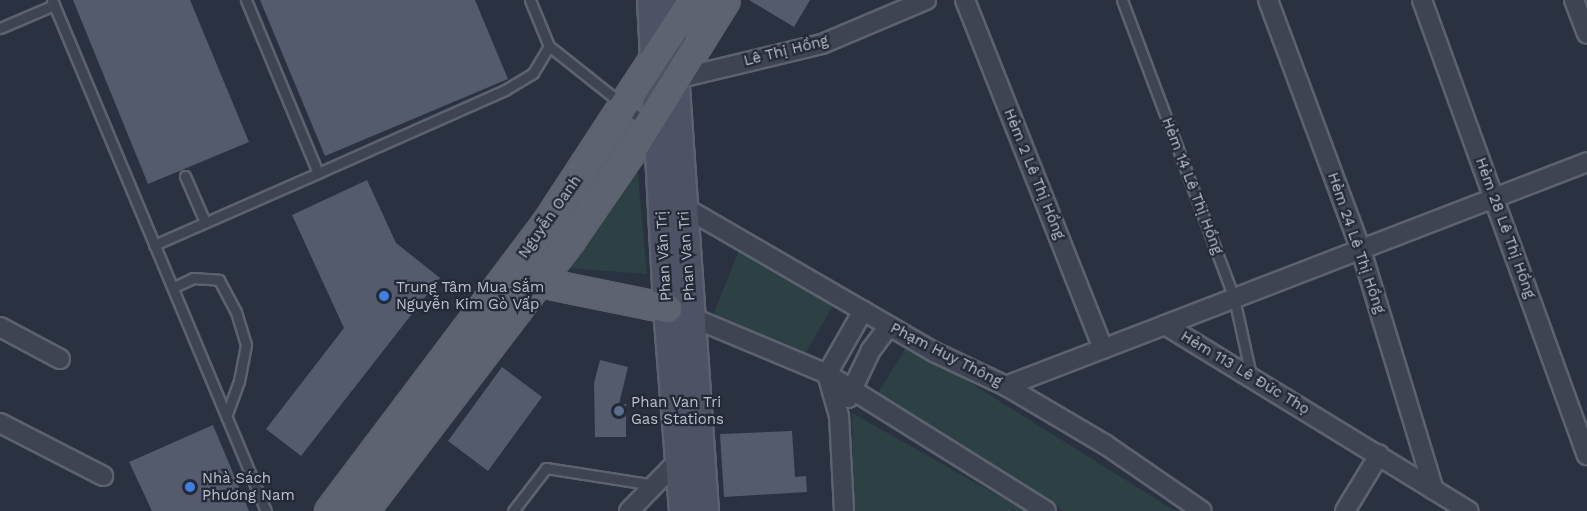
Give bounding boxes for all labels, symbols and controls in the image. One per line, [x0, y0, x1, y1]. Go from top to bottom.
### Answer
street label: Lê Thị Hồng [742, 32, 830, 70]
street label: Hẻm 2 Lê Thị Hồng [1000, 106, 1068, 242]
street label: Hẻm 14 Lê Thị Hồng [1157, 115, 1227, 257]
street label: Hẻm 28 Lê Thị Hồng [1471, 155, 1539, 301]
street label: Hẻm 24 Lê Thị Hồng [1323, 170, 1389, 316]
street label: Nguyễn Oanh [515, 172, 585, 262]
street label: Phan Văn Trị [653, 210, 675, 302]
street label: Phan Van Tri [675, 210, 699, 302]
place label: Trung Tâm Mua Sắm Nguyễn Kim Gò Vấp [396, 278, 545, 313]
marker: Trung Tâm Mua Sắm Nguyễn Kim Gò Vấp [377, 289, 391, 303]
street label: Phạm Huy Thông [887, 319, 1005, 391]
street label: Hẻm 113 Lê Đức Thọ [1177, 327, 1313, 419]
place label: Phan Van Tri Gas Stations [631, 393, 724, 428]
marker: Phan Van Tri Gas Stations [612, 404, 626, 418]
place label: Nhà Sách Phương Nam [202, 469, 295, 504]
marker: Nhà Sách Phương Nam [183, 480, 197, 494]

